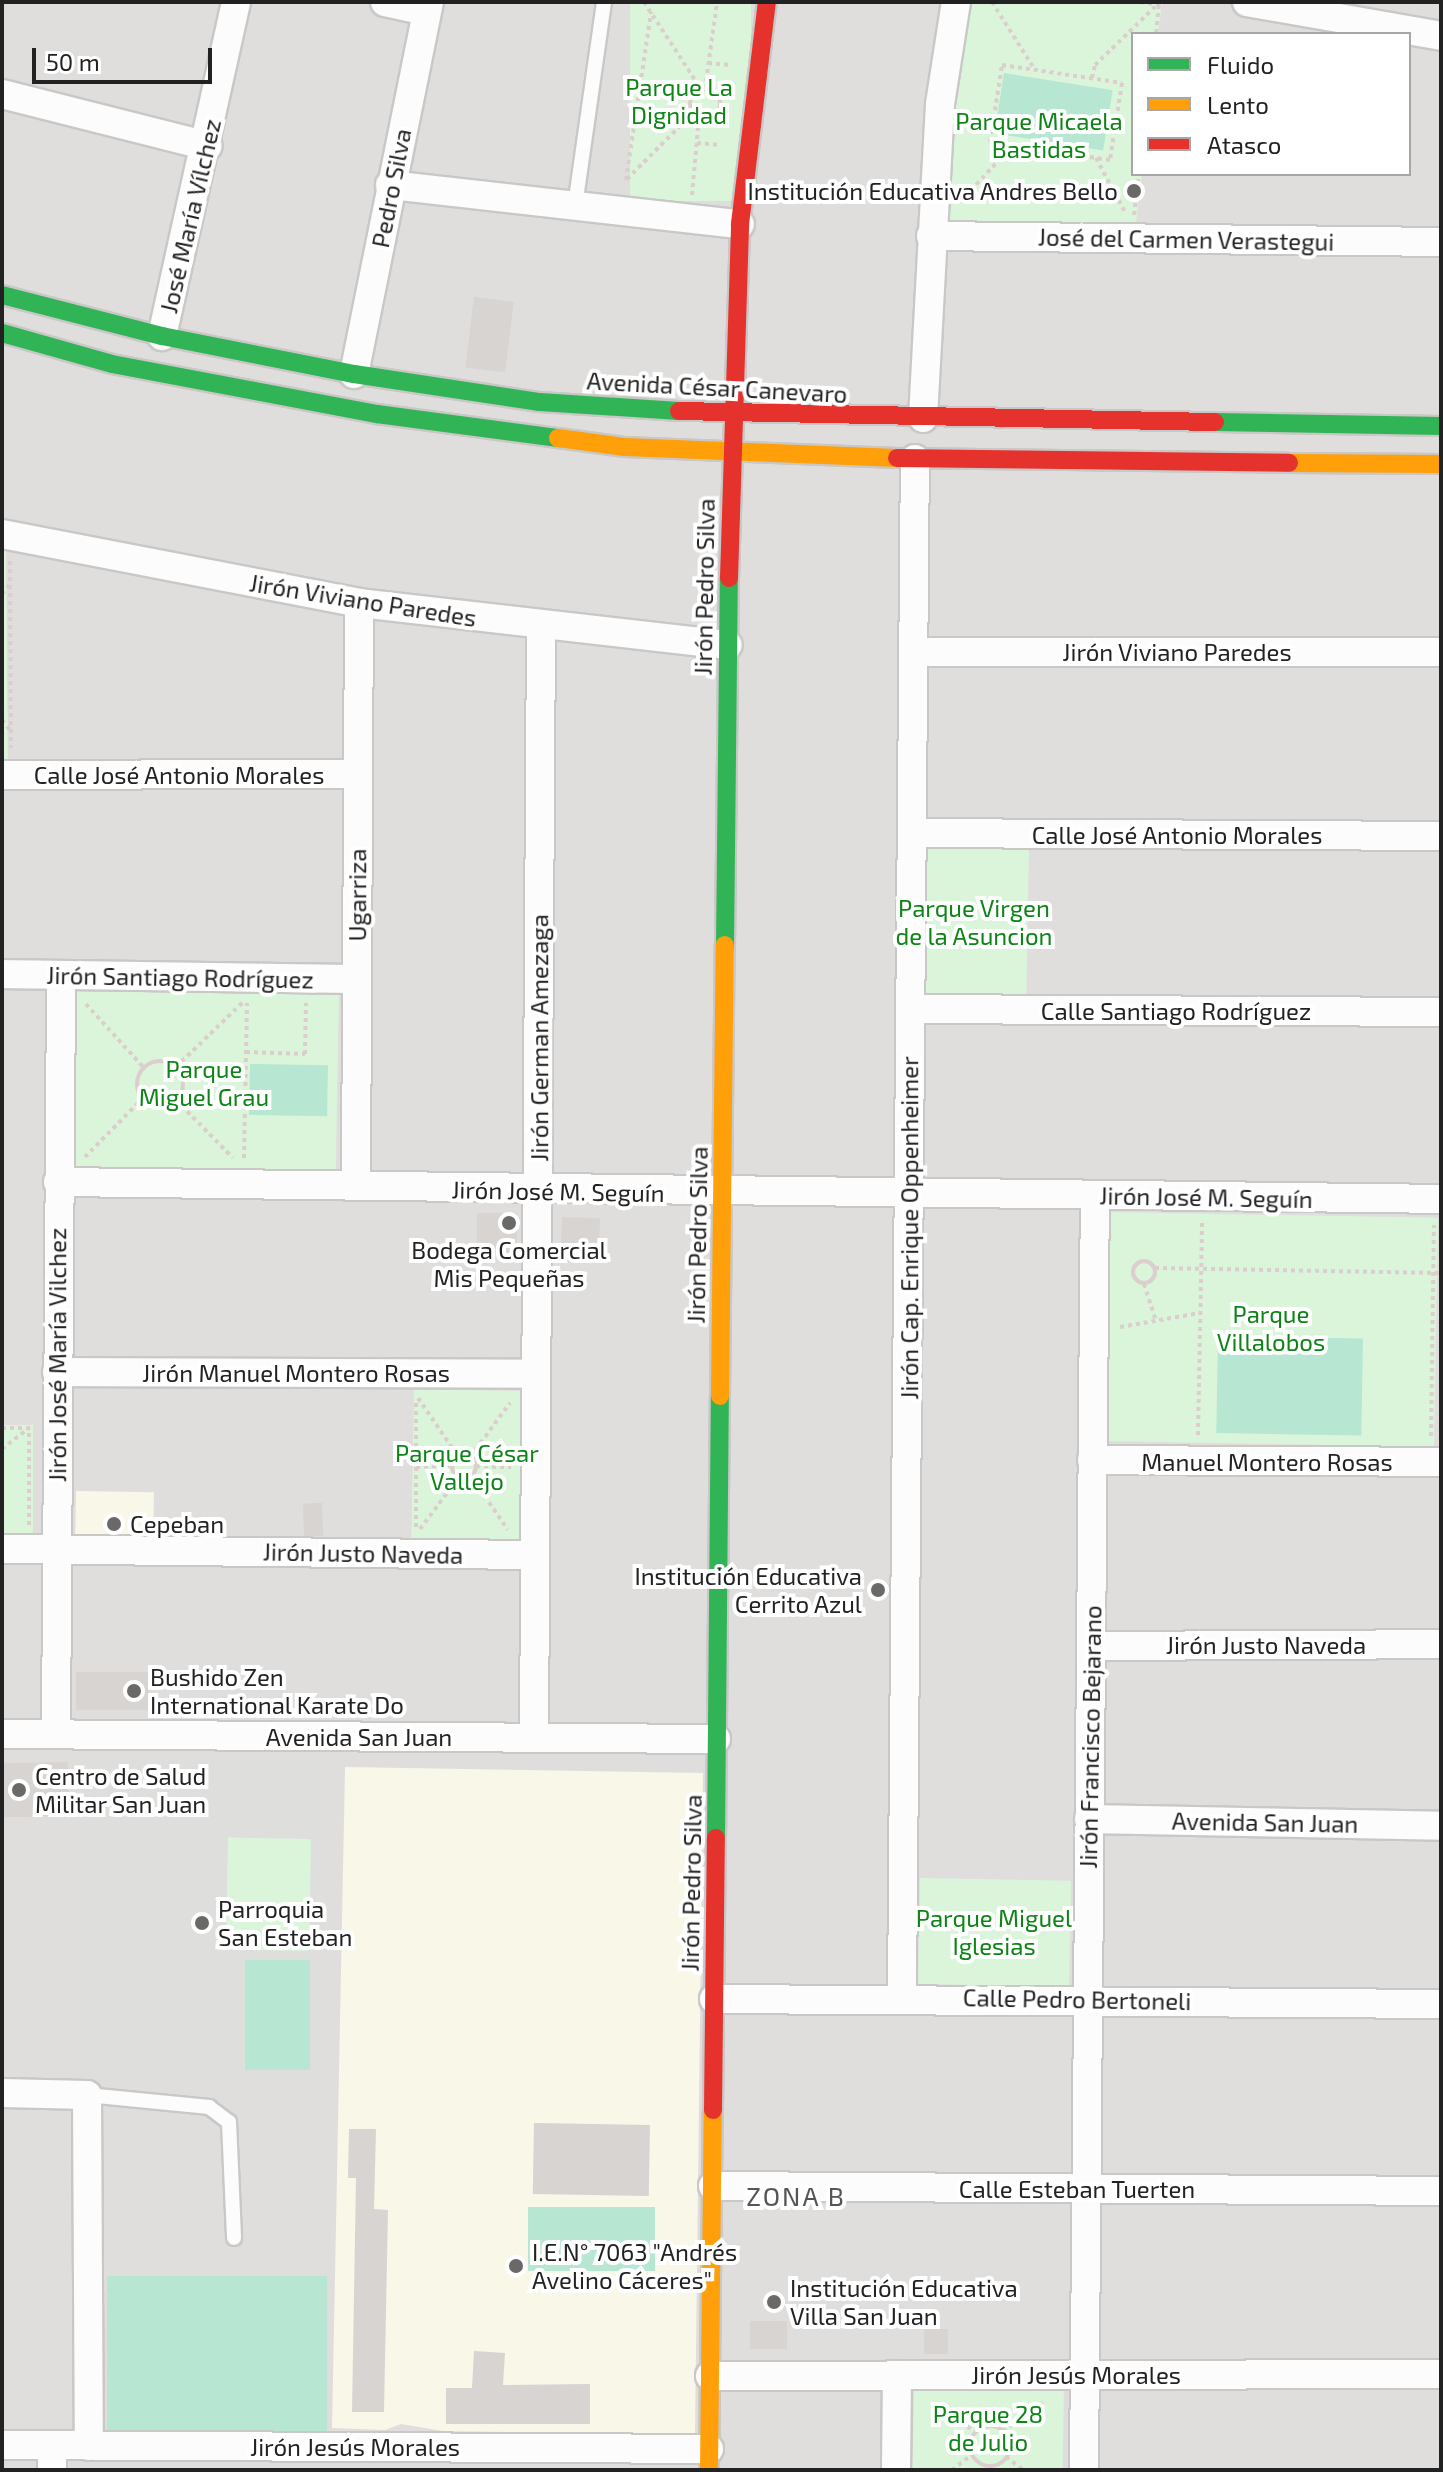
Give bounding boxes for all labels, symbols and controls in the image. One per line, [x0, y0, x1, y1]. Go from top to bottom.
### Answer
scale bar [36, 32, 216, 82]
legend [1131, 32, 1411, 176]
text: 50 m [46, 47, 100, 76]
text: Fluido [1207, 50, 1274, 79]
park label: Parque La Dignidad [625, 73, 733, 129]
text: Lento [1207, 90, 1269, 119]
park label: Parque Micaela Bastidas [955, 107, 1123, 163]
street label: José María Vílchez [154, 116, 226, 316]
street label: Pedro Silva [365, 126, 417, 250]
text: Atasco [1207, 130, 1281, 159]
place label: Institución Educativa Andres Bello [747, 177, 1118, 205]
marker: Institución Educativa Andres Bello [1125, 182, 1143, 200]
street label: José del Carmen Verastegui [1037, 222, 1335, 256]
street label: Avenida César Canevaro [586, 366, 848, 408]
street label: Jirón Pedro Silva [688, 498, 720, 676]
street label: Jirón Viviano Paredes [247, 568, 479, 632]
street label: Jirón Viviano Paredes [1062, 638, 1292, 666]
street label: Calle José Antonio Morales [33, 761, 325, 789]
street label: Calle José Antonio Morales [1031, 821, 1323, 849]
street label: Ugarriza [343, 849, 371, 941]
park label: Parque Virgen de la Asuncion [895, 894, 1053, 950]
street label: Jirón German Amezaga [525, 914, 553, 1162]
street label: Jirón Santiago Rodríguez [46, 960, 314, 994]
street label: Calle Santiago Rodríguez [1041, 997, 1311, 1025]
park label: Parque Miguel Grau [139, 1055, 269, 1111]
street label: Jirón Cap. Enrique Oppenheimer [895, 1056, 923, 1400]
street label: Jirón Pedro Silva [681, 1146, 713, 1324]
street label: Jirón José M. Seguín [451, 1175, 665, 1207]
street label: Jirón José M. Seguín [1099, 1181, 1313, 1213]
marker: Bodega Comercial Mis Pequeñas [500, 1214, 518, 1232]
street label: Jirón José María Vilchez [43, 1227, 71, 1483]
place label: Bodega Comercial Mis Pequeñas [411, 1236, 607, 1292]
park label: Parque Villalobos [1217, 1300, 1325, 1356]
street label: Jirón Manuel Montero Rosas [142, 1359, 450, 1387]
park label: Parque César Vallejo [395, 1439, 539, 1495]
street label: Manuel Montero Rosas [1141, 1448, 1393, 1476]
place label: Cepeban [130, 1510, 224, 1538]
marker: Cepeban [105, 1515, 123, 1533]
street label: Jirón Justo Naveda [262, 1537, 464, 1569]
place label: Institución Educativa Cerrito Azul [634, 1562, 862, 1618]
marker: Institución Educativa Cerrito Azul [869, 1581, 887, 1599]
street label: Jirón Francisco Bejarano [1073, 1605, 1107, 1869]
street label: Jirón Justo Naveda [1166, 1631, 1366, 1659]
place label: Bushido Zen International Karate Do [150, 1663, 404, 1719]
marker: Bushido Zen International Karate Do [125, 1682, 143, 1700]
street label: Avenida San Juan [266, 1723, 452, 1751]
place label: Centro de Salud Militar San Juan [35, 1762, 207, 1818]
marker: Centro de Salud Militar San Juan [10, 1781, 28, 1799]
street label: Jirón Pedro Silva [675, 1794, 707, 1972]
street label: Avenida San Juan [1171, 1806, 1359, 1838]
place label: Parroquia San Esteban [218, 1895, 352, 1951]
park label: Parque Miguel Iglesias [916, 1904, 1072, 1960]
marker: Parroquia San Esteban [193, 1914, 211, 1932]
street label: Calle Pedro Bertoneli [963, 1983, 1191, 2015]
street label: Calle Esteban Tuerten [958, 2175, 1196, 2203]
district label: ZONA B [746, 2180, 846, 2212]
place label: I.E.N° 7063 "Andrés Avelino Cáceres" [532, 2238, 737, 2294]
marker: I.E.N° 7063 "Andrés Avelino Cáceres" [507, 2257, 525, 2275]
place label: Institución Educativa Villa San Juan [790, 2274, 1018, 2330]
marker: Institución Educativa Villa San Juan [765, 2293, 783, 2311]
street label: Jirón Jesús Morales [971, 2361, 1181, 2389]
park label: Parque 28 de Julio [933, 2400, 1043, 2456]
street label: Jirón Jesús Morales [250, 2433, 460, 2461]

